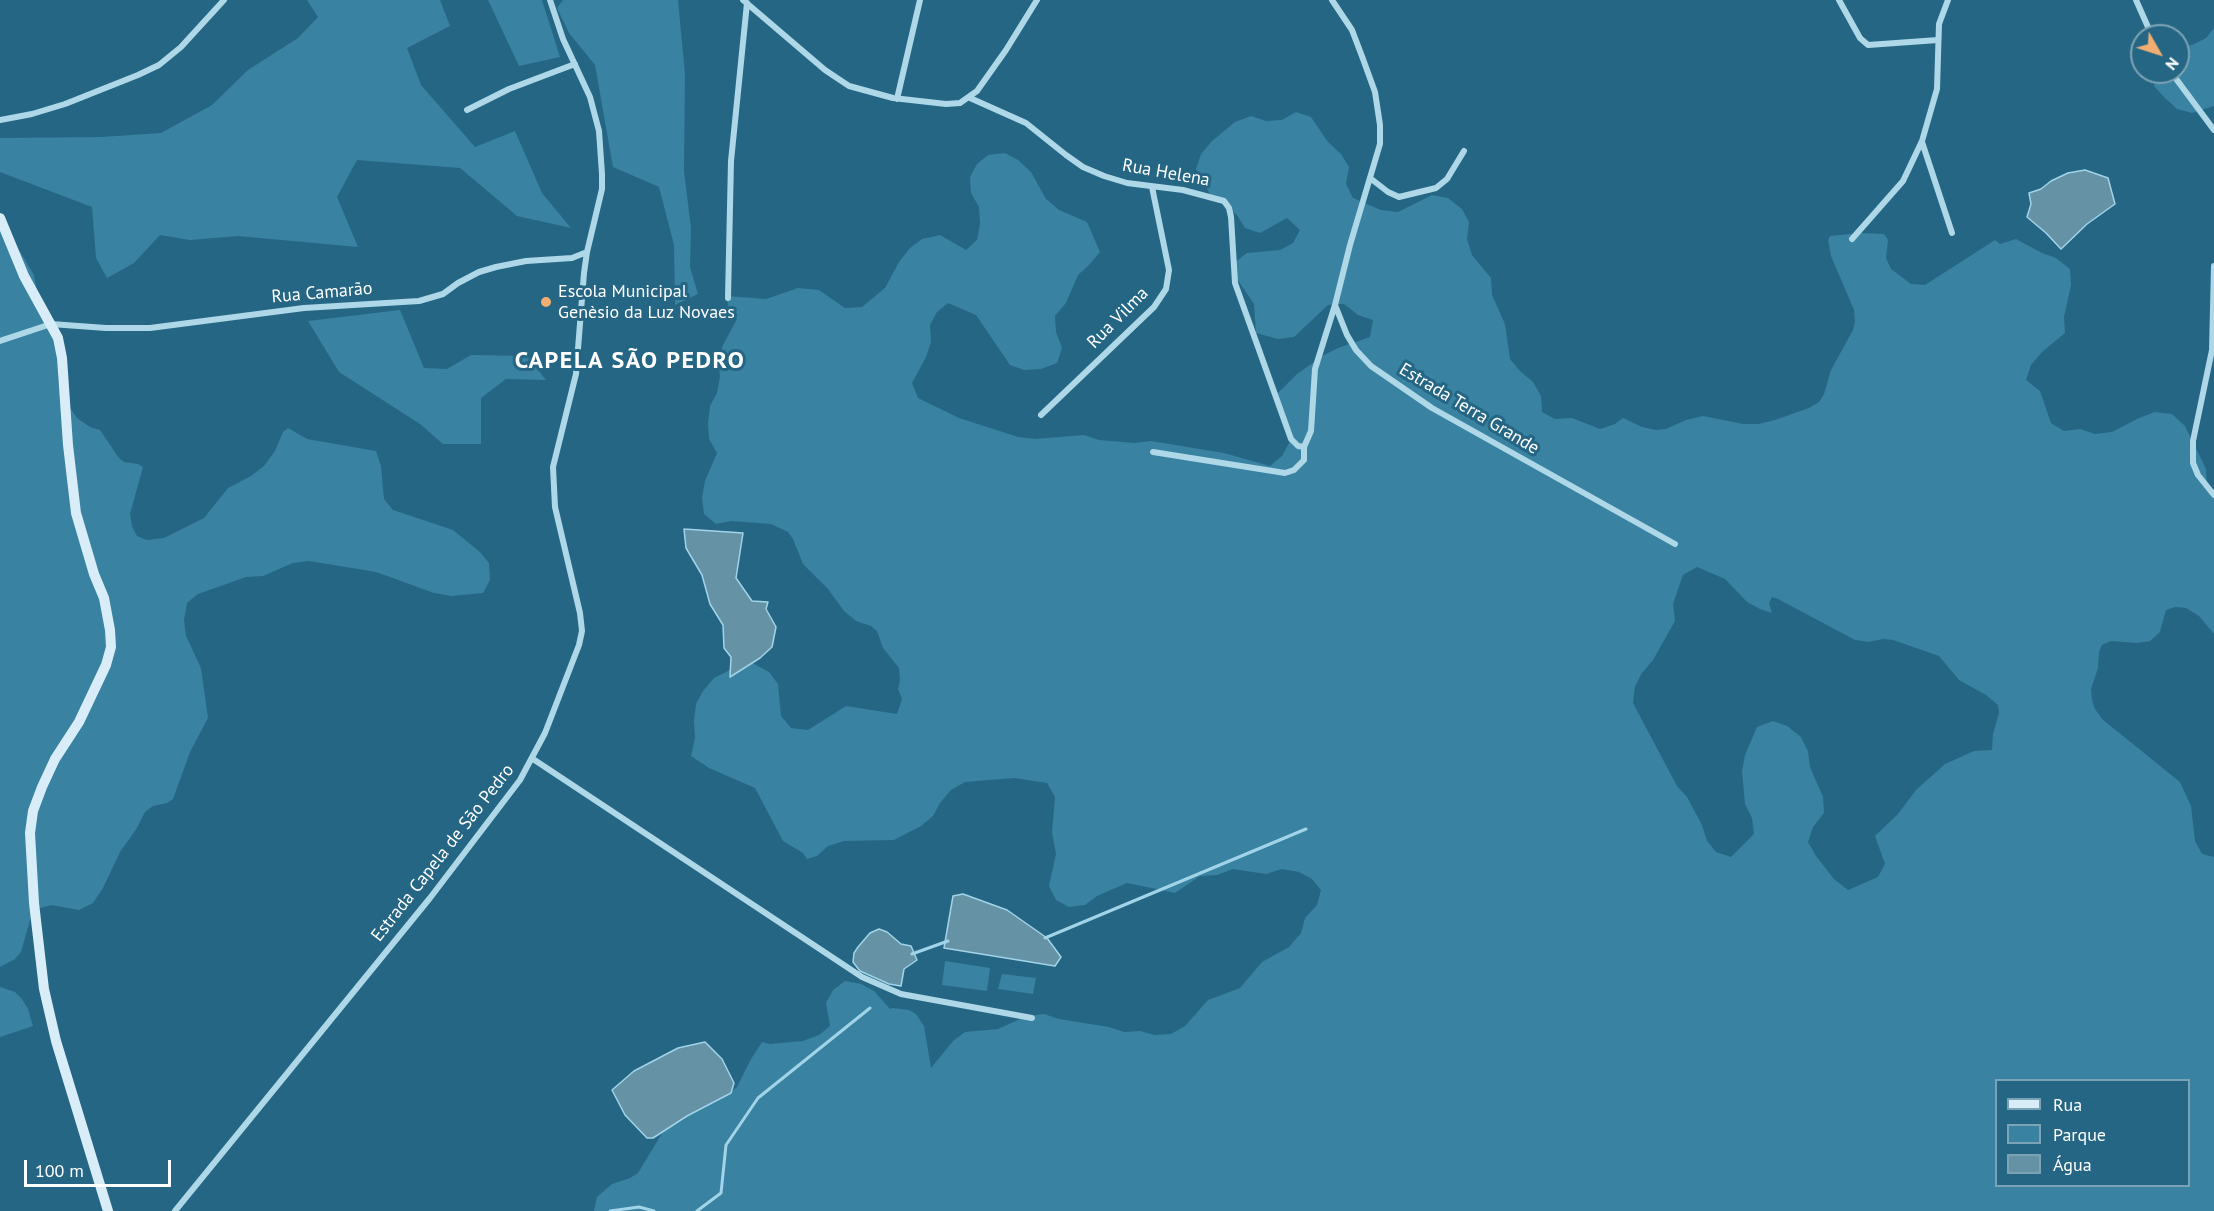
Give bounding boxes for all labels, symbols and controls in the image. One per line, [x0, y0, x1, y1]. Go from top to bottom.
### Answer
north arrow [2130, 24, 2190, 84]
text: N [2161, 54, 2184, 74]
street label: Rua Helena [1121, 155, 1211, 191]
street label: Rua Camarão [271, 278, 373, 308]
place label: Escola Municipal Genèsio da Luz Novaes [558, 281, 735, 324]
street label: Rua Vilma [1083, 283, 1153, 353]
marker: Escola Municipal Genèsio da Luz Novaes [539, 295, 553, 309]
district label: CAPELA SÃO PEDRO [515, 347, 745, 375]
street label: Estrada Terra Grande [1395, 359, 1543, 459]
street label: Estrada Capela de São Pedro [367, 760, 519, 946]
legend [1995, 1079, 2190, 1187]
text: Rua [2053, 1093, 2082, 1116]
text: Parque [2053, 1123, 2106, 1146]
scale bar [27, 1148, 174, 1186]
text: Água [2053, 1153, 2092, 1176]
text: 100 m [35, 1159, 84, 1182]

